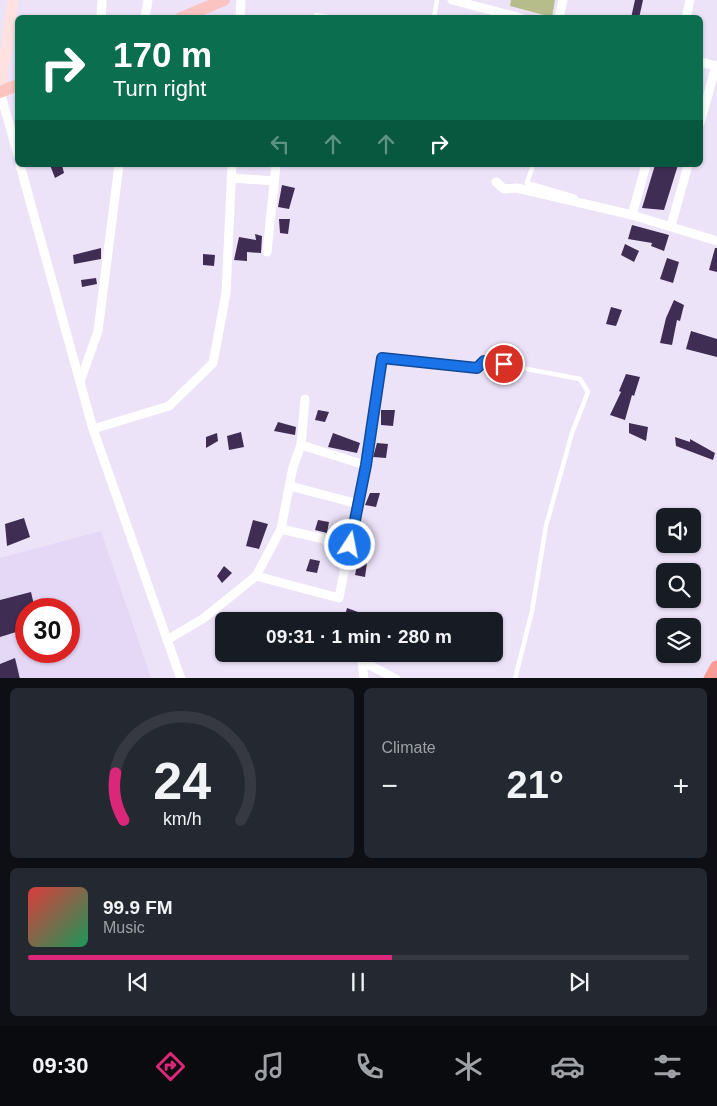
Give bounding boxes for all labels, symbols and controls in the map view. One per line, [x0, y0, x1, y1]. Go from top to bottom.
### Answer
icon: right [30, 35, 95, 100]
text: 170 m [113, 35, 212, 74]
text: Turn right [113, 76, 206, 101]
icon: left [266, 130, 294, 158]
icon: ahead [319, 130, 347, 158]
icon: ahead [372, 130, 400, 158]
icon: right [425, 130, 453, 158]
pin [483, 343, 525, 385]
icon: arrive [490, 350, 518, 378]
map controls [656, 508, 701, 663]
button: sound [656, 508, 701, 553]
position arrow [323, 518, 375, 570]
button: search [656, 563, 701, 608]
speed limit sign: 30 [15, 598, 80, 663]
button: layers [656, 618, 701, 663]
text: 09:31 · 1 min · 280 m [266, 626, 452, 647]
text: Climate [382, 739, 436, 756]
text: 24 [153, 752, 211, 810]
text: 21° [507, 764, 564, 806]
text: − [382, 770, 398, 801]
text: + [673, 770, 689, 801]
text: km/h [162, 809, 201, 829]
text: 99.9 FM [103, 897, 173, 918]
text: Music [103, 919, 145, 936]
icon: previous [124, 968, 152, 996]
icon: pause [344, 968, 372, 996]
icon: next [565, 968, 593, 996]
icon: directions [153, 1049, 188, 1084]
icon: music [252, 1049, 287, 1084]
icon: phone [352, 1049, 387, 1084]
icon: climate [451, 1049, 486, 1084]
icon: car [550, 1049, 585, 1084]
icon: filters [650, 1049, 685, 1084]
text: 09:30 [32, 1053, 88, 1078]

